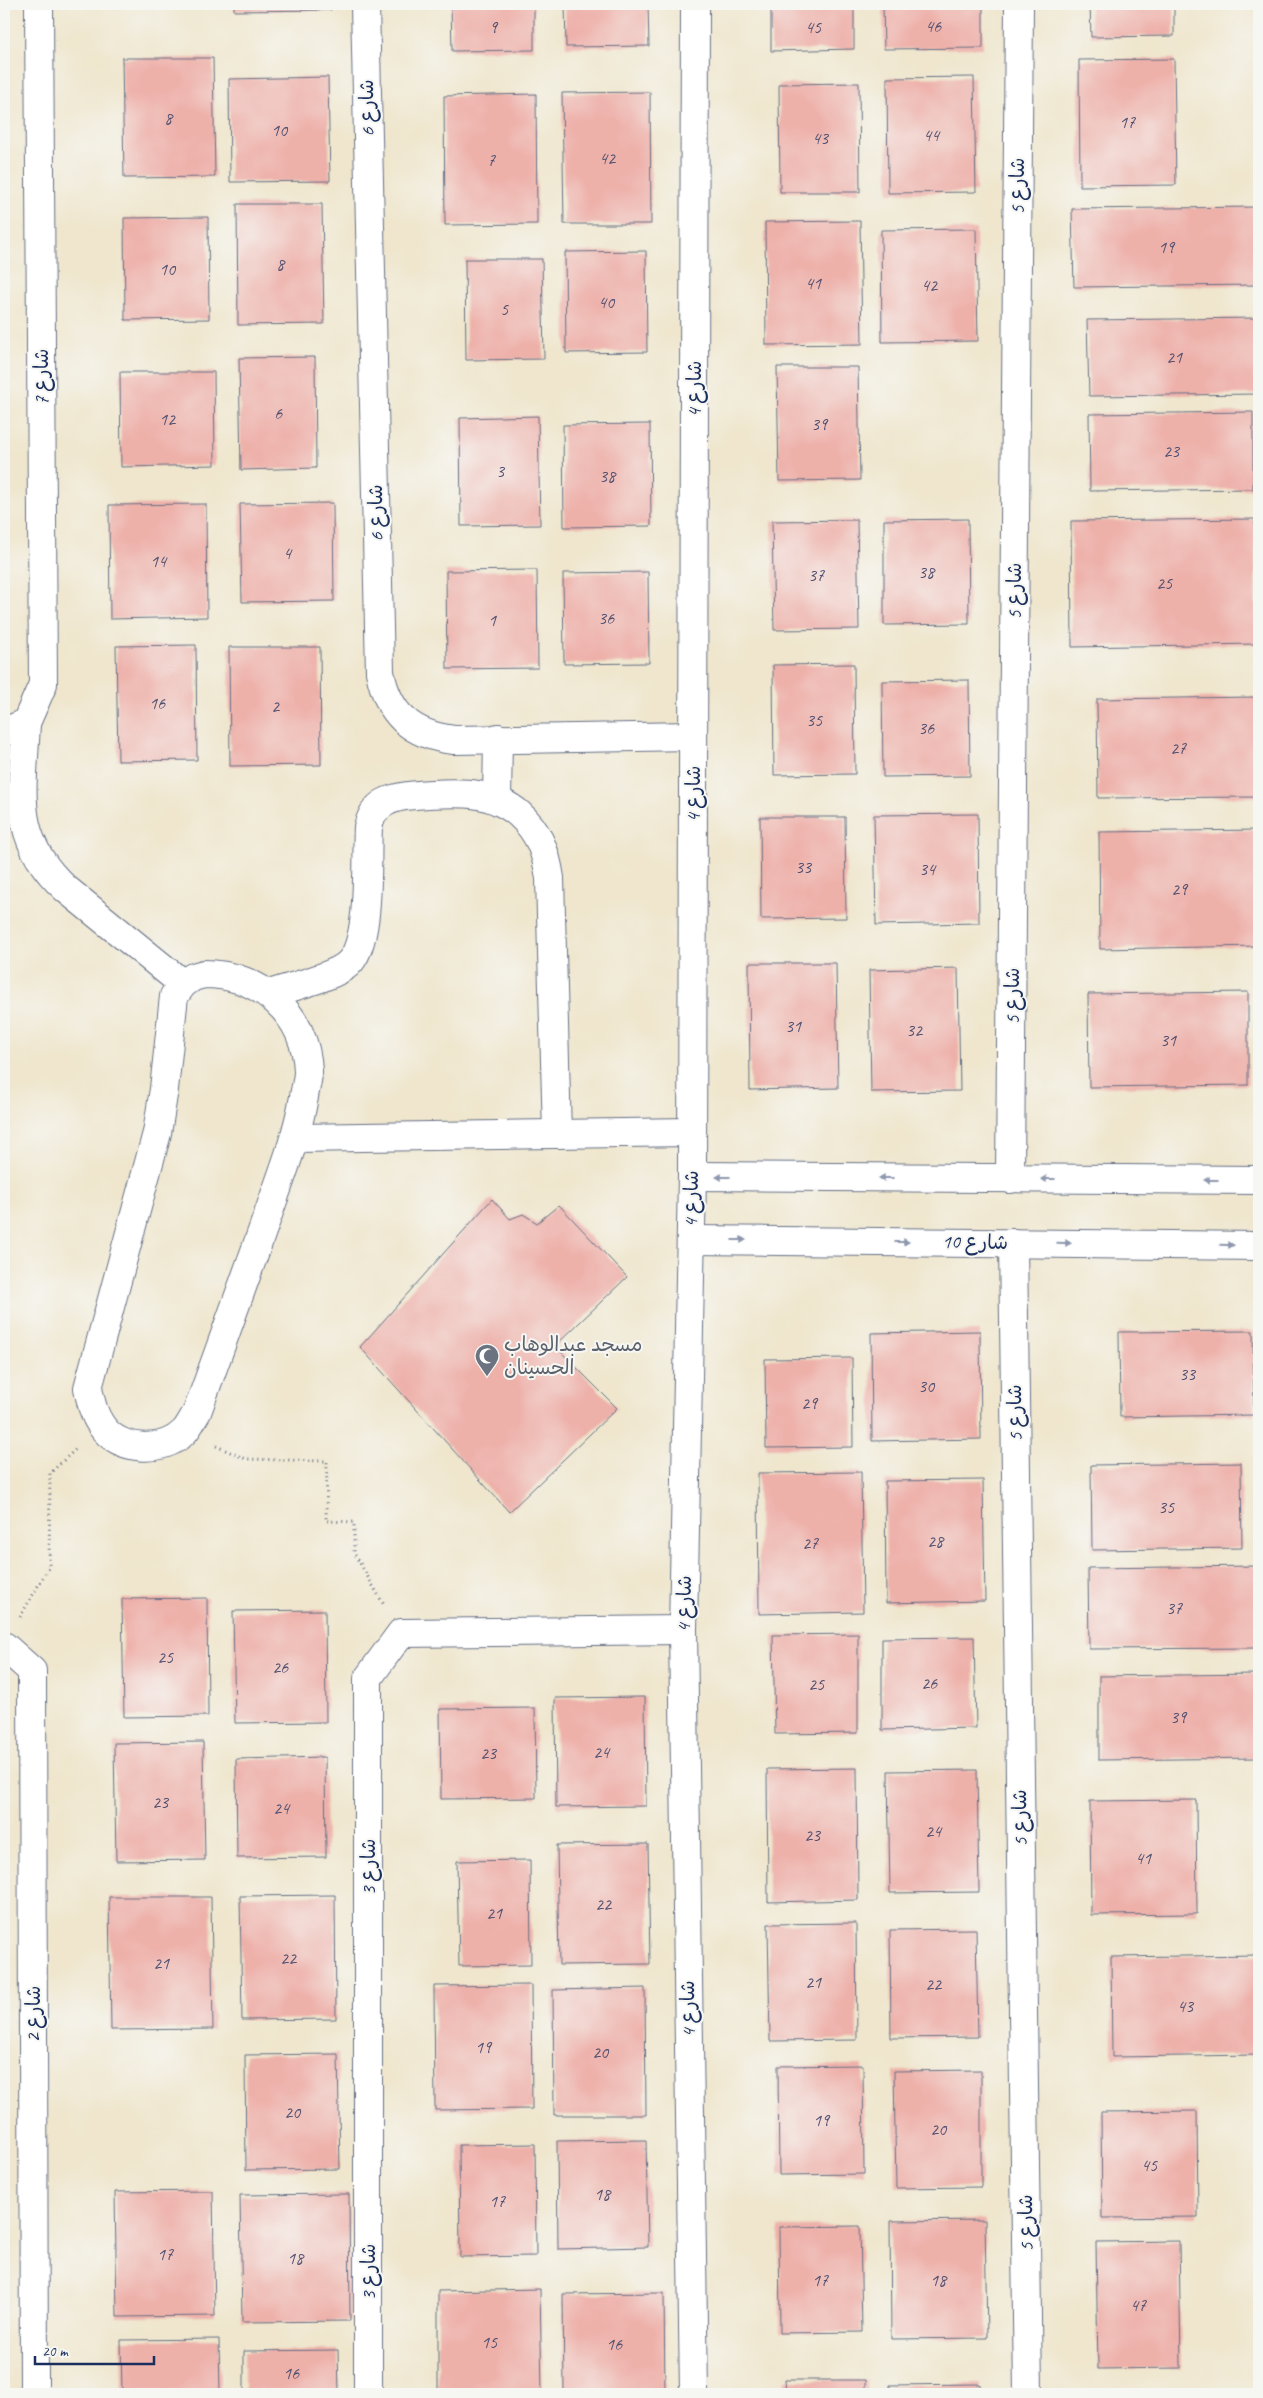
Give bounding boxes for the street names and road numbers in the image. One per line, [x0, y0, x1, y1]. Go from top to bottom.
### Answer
street label: شارع 6 [354, 79, 381, 137]
street label: شارع 5 [1005, 157, 1031, 215]
street label: شارع 7 [29, 348, 55, 406]
street label: شارع 4 [682, 360, 708, 418]
street label: شارع 6 [363, 484, 390, 542]
street label: شارع 5 [1002, 562, 1028, 620]
street label: شارع 4 [681, 765, 707, 823]
street label: شارع 5 [1000, 967, 1026, 1025]
street label: شارع 4 [678, 1170, 705, 1228]
street label: شارع 10 [942, 1229, 1008, 1256]
street label: شارع 5 [1002, 1384, 1029, 1442]
street label: شارع 4 [671, 1575, 698, 1633]
street label: شارع 5 [1007, 1789, 1034, 1847]
street label: شارع 3 [356, 1838, 382, 1896]
street label: شارع 4 [675, 1980, 702, 2038]
street label: شارع 2 [21, 1985, 47, 2043]
street label: شارع 5 [1013, 2194, 1040, 2252]
street label: شارع 3 [356, 2243, 382, 2301]

